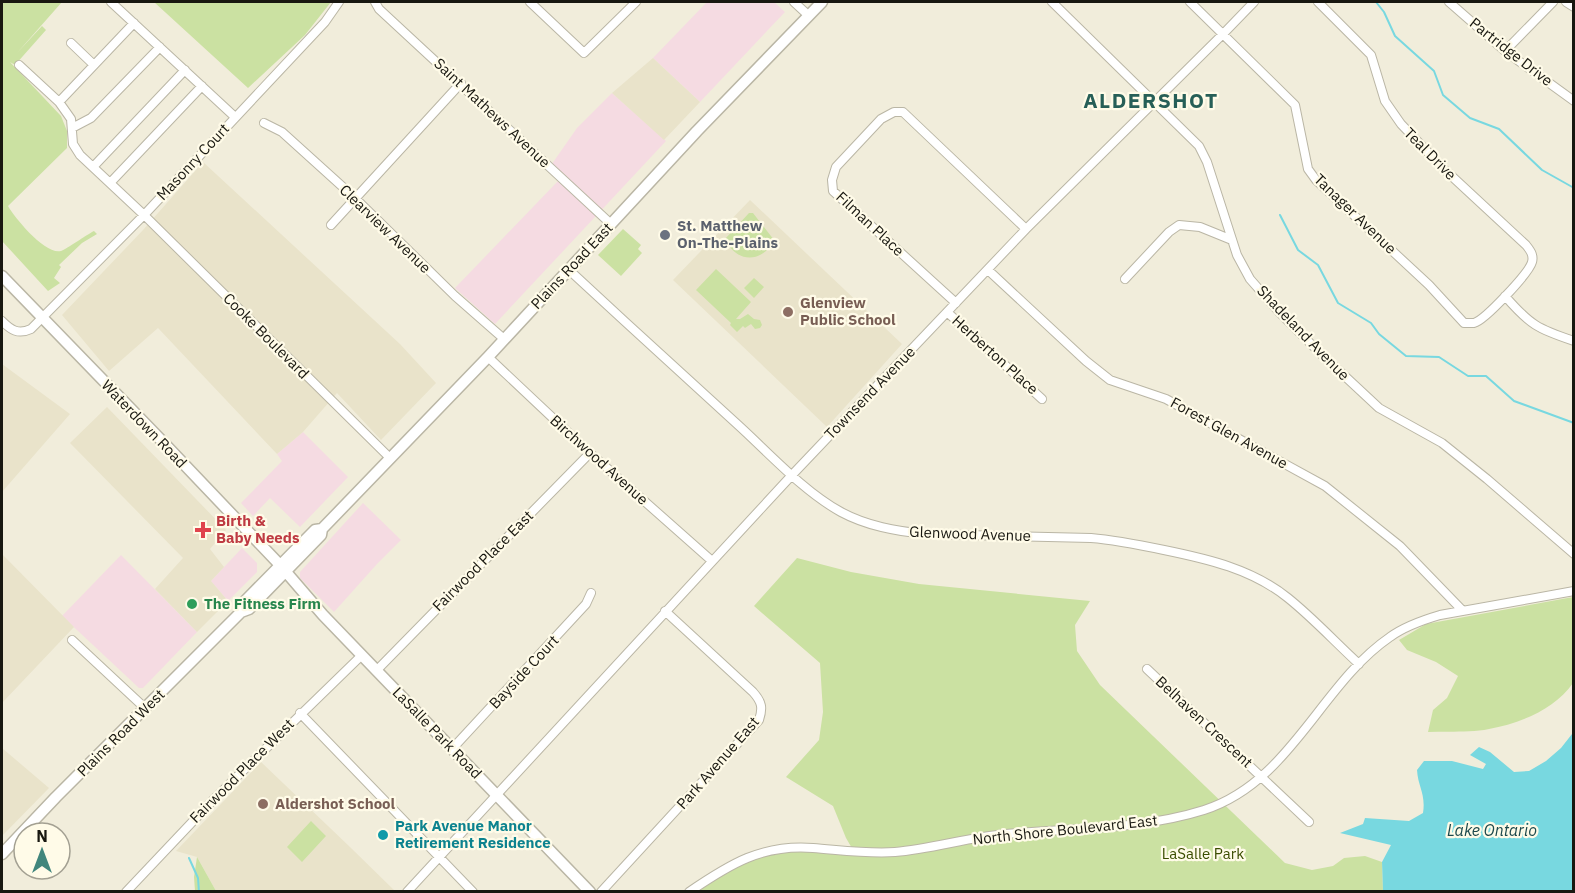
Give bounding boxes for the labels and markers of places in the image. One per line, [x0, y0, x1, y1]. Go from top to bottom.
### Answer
place label: St. Matthew On-The-Plains [677, 216, 778, 252]
marker: St. Matthew On-The-Plains [658, 228, 672, 242]
place label: Glenview Public School [800, 293, 896, 329]
marker: Glenview Public School [781, 305, 795, 319]
place label: Birth & Baby Needs [216, 511, 300, 547]
marker: Birth & Baby Needs [194, 521, 212, 539]
place label: The Fitness Firm [204, 594, 321, 613]
marker: The Fitness Firm [185, 597, 199, 611]
place label: Aldershot School [275, 794, 396, 813]
marker: Aldershot School [256, 797, 270, 811]
place label: Park Avenue Manor Retirement Residence [395, 816, 551, 852]
marker: Park Avenue Manor Retirement Residence [376, 828, 390, 842]

